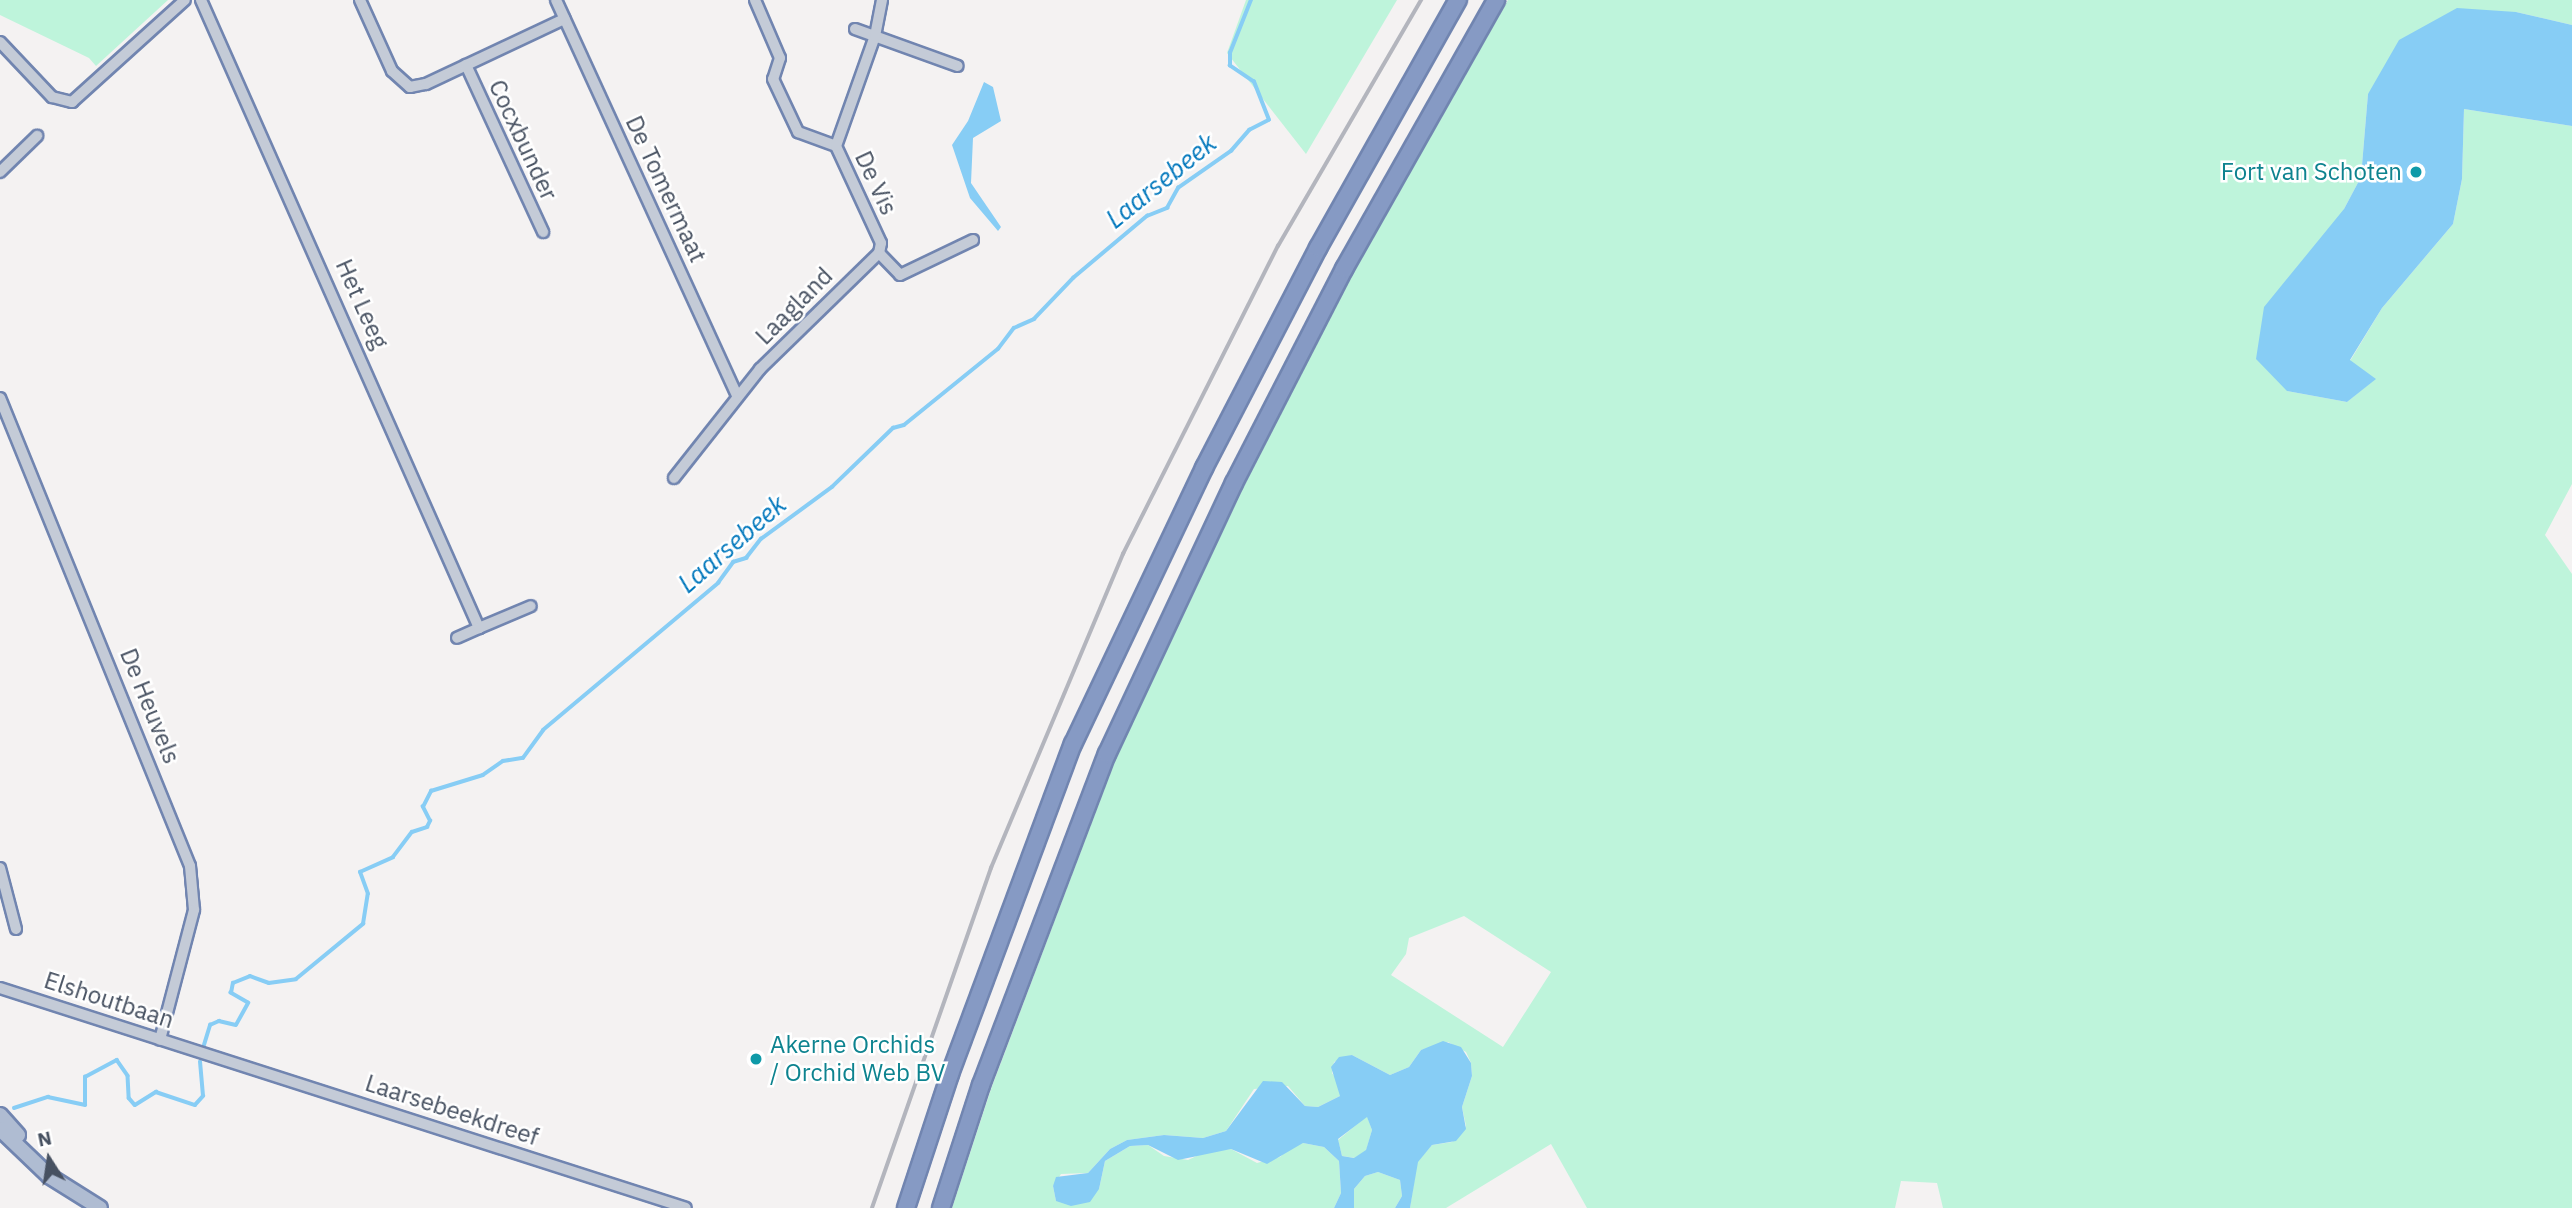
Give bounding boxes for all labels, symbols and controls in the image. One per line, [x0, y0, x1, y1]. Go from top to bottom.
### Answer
street label: Cocxbunder [483, 75, 563, 205]
street label: De Tomermaat [619, 111, 713, 267]
water label: Laarsebeek [1100, 127, 1222, 235]
street label: De Vis [849, 146, 903, 220]
place label: Fort van Schoten [2221, 158, 2402, 186]
marker: Fort van Schoten [2408, 164, 2424, 180]
street label: Het Leeg [330, 255, 394, 353]
street label: Laagland [749, 261, 839, 351]
water label: Laarsebeek [672, 489, 792, 599]
street label: De Heuvels [114, 644, 186, 768]
street label: Elshoutbaan [41, 966, 177, 1034]
place label: Akerne Orchids / Orchid Web BV [770, 1031, 945, 1087]
marker: Akerne Orchids / Orchid Web BV [748, 1051, 764, 1067]
street label: Laarsebeekdreef [362, 1068, 542, 1152]
north arrow [14, 1124, 84, 1194]
text: N [35, 1125, 54, 1152]

